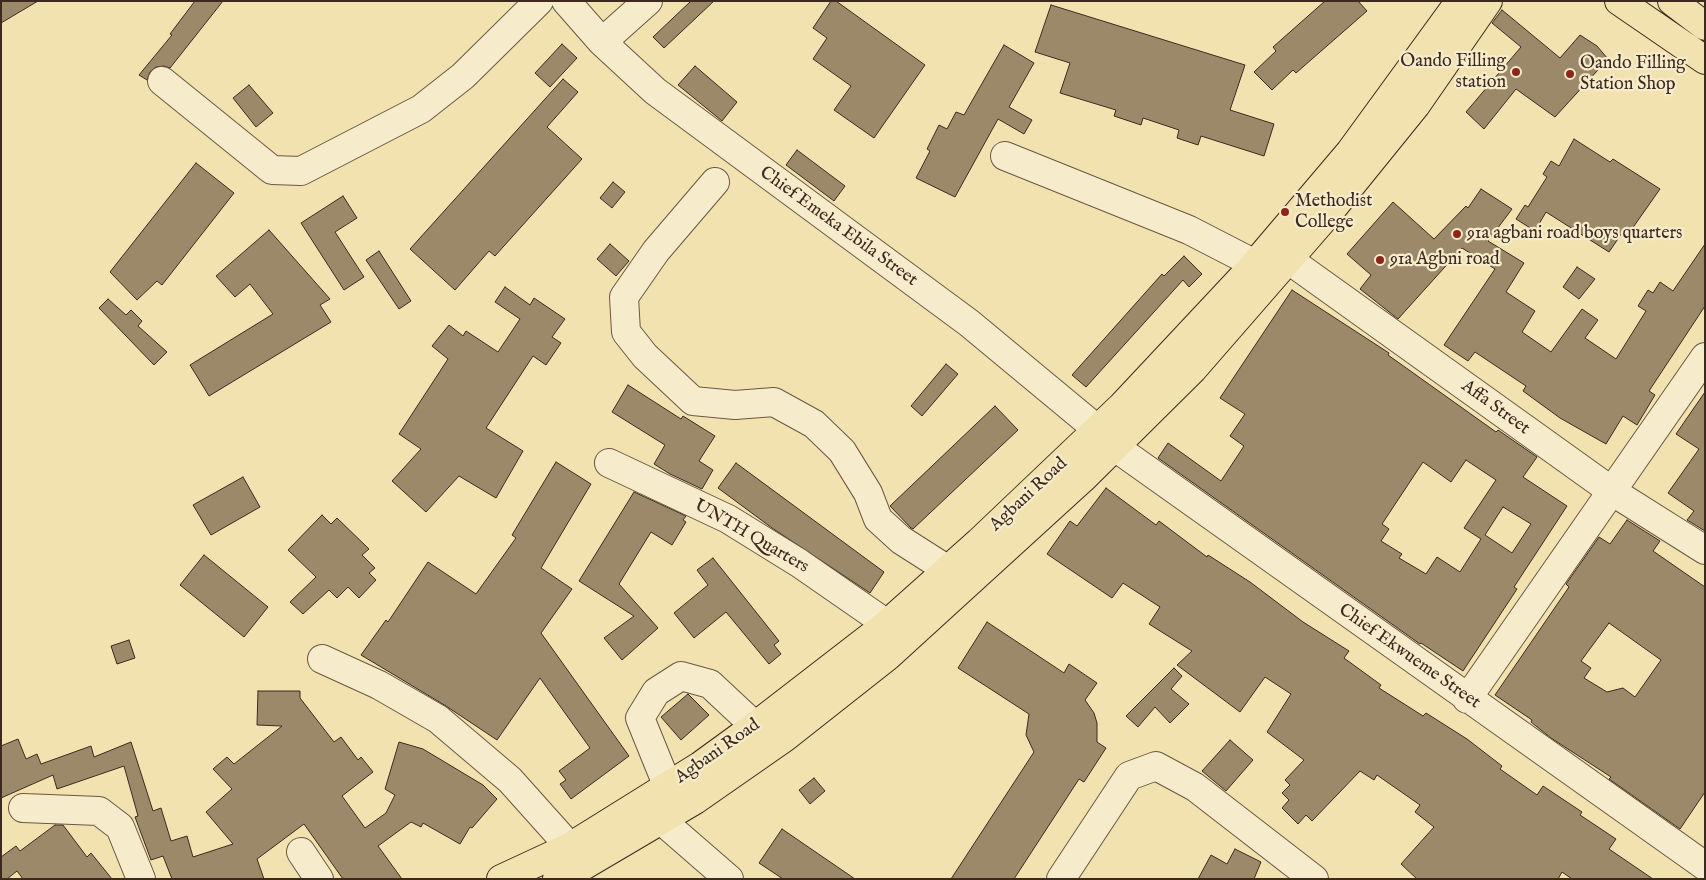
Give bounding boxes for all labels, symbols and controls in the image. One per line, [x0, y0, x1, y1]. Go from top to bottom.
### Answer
place label: Oando Filling station [1400, 51, 1506, 94]
place label: Oando Filling Station Shop [1580, 53, 1686, 96]
marker: Oando Filling station [1510, 66, 1522, 78]
marker: Oando Filling Station Shop [1564, 68, 1576, 80]
street label: Chief Emeka Ebila Street [755, 162, 921, 292]
place label: Methodist College [1295, 191, 1372, 233]
marker: Methodist College [1279, 206, 1291, 218]
place label: 91a agbani road boys quarters [1467, 223, 1682, 245]
marker: 91a agbani road boys quarters [1451, 228, 1463, 240]
place label: 91a Agbni road [1390, 249, 1500, 271]
marker: 91a Agbni road [1374, 254, 1386, 266]
street label: Affa Street [1457, 376, 1533, 440]
street label: Agbani Road [986, 454, 1072, 536]
street label: UNTH Quarters [690, 495, 812, 579]
street label: Chief Ekwueme Street [1334, 600, 1484, 714]
street label: Agbani Road [672, 715, 764, 789]

